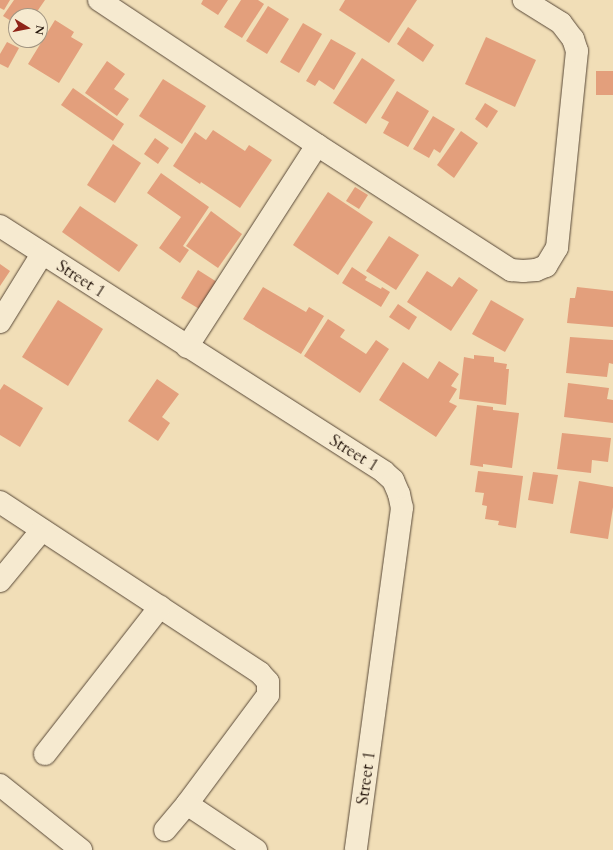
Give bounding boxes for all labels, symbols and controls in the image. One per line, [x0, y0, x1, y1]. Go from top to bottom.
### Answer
north arrow [8, 8, 48, 48]
text: N [31, 24, 48, 36]
street label: Street 1 [53, 256, 109, 302]
street label: Street 1 [326, 430, 382, 476]
street label: Street 1 [352, 750, 380, 806]

